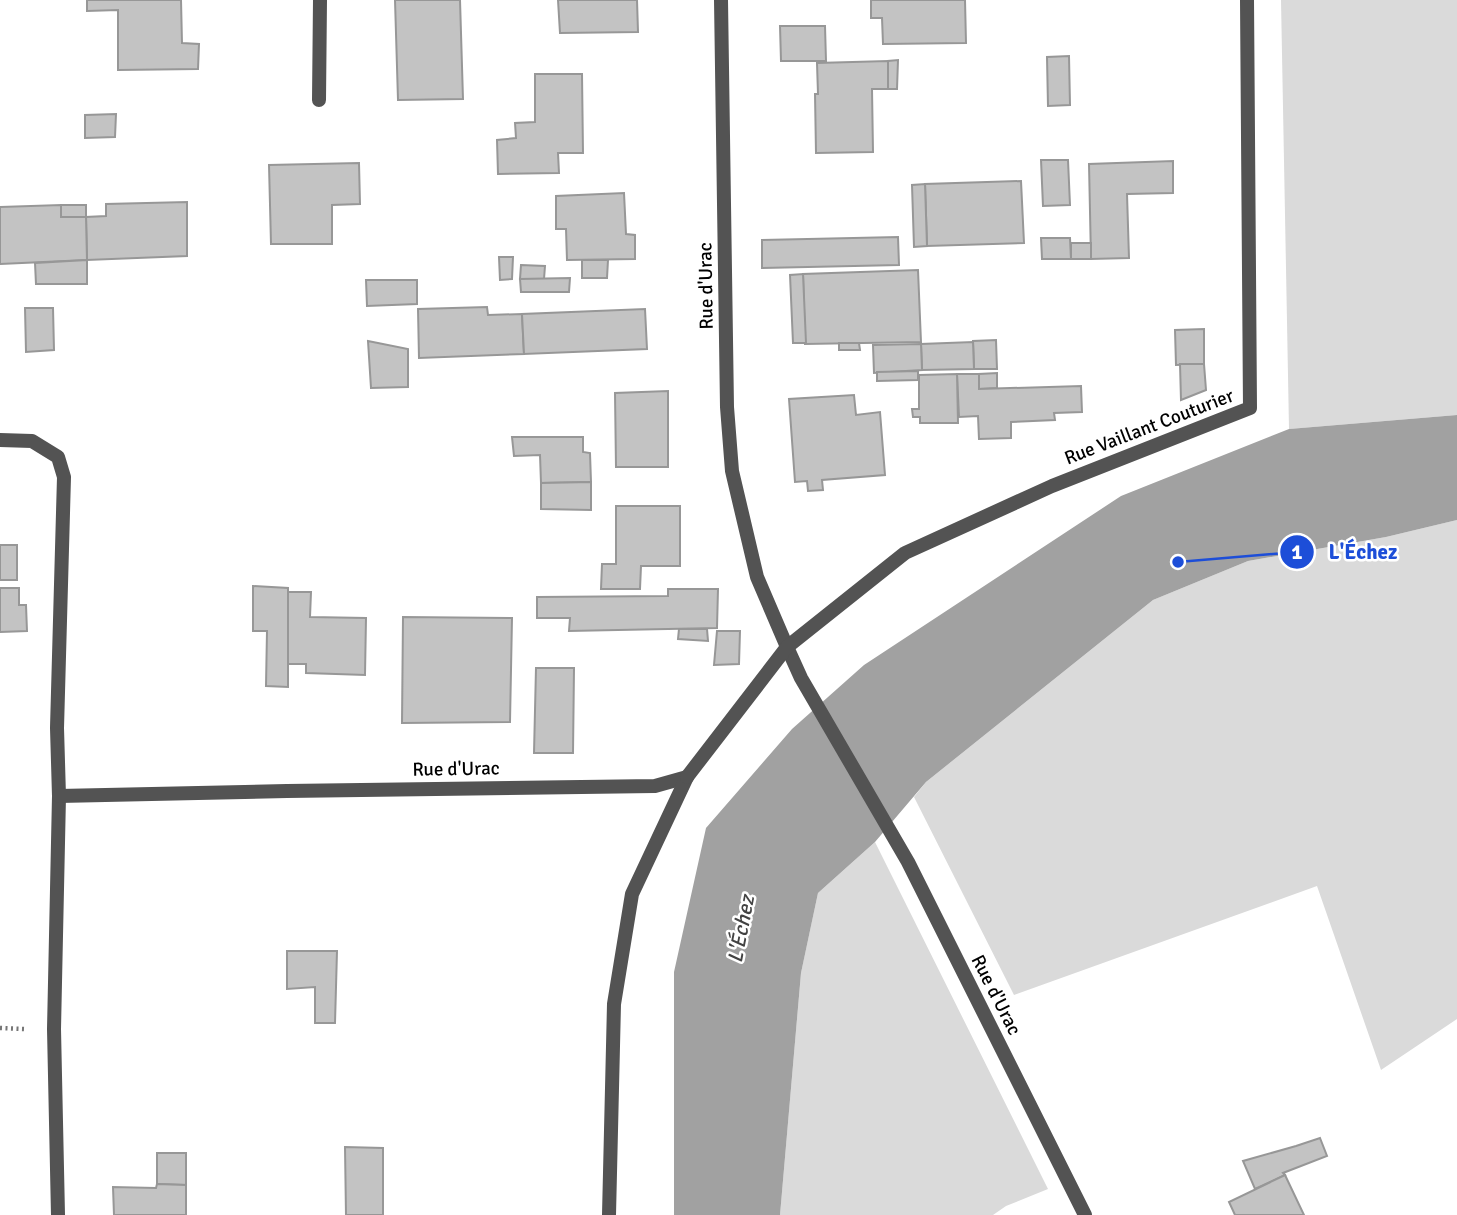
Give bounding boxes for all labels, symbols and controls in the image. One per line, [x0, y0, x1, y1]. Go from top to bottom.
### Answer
street label: Rue d'Urac [693, 242, 719, 330]
street label: Rue Vaillant Couturier [1061, 384, 1237, 470]
callout: L'Échez [1280, 531, 1412, 573]
text: L'Échez [1329, 538, 1397, 565]
text: 1 [1291, 539, 1303, 565]
street label: Rue d'Urac [412, 756, 500, 782]
water label: L'Échez [722, 892, 761, 965]
street label: Rue d'Urac [966, 951, 1026, 1039]

